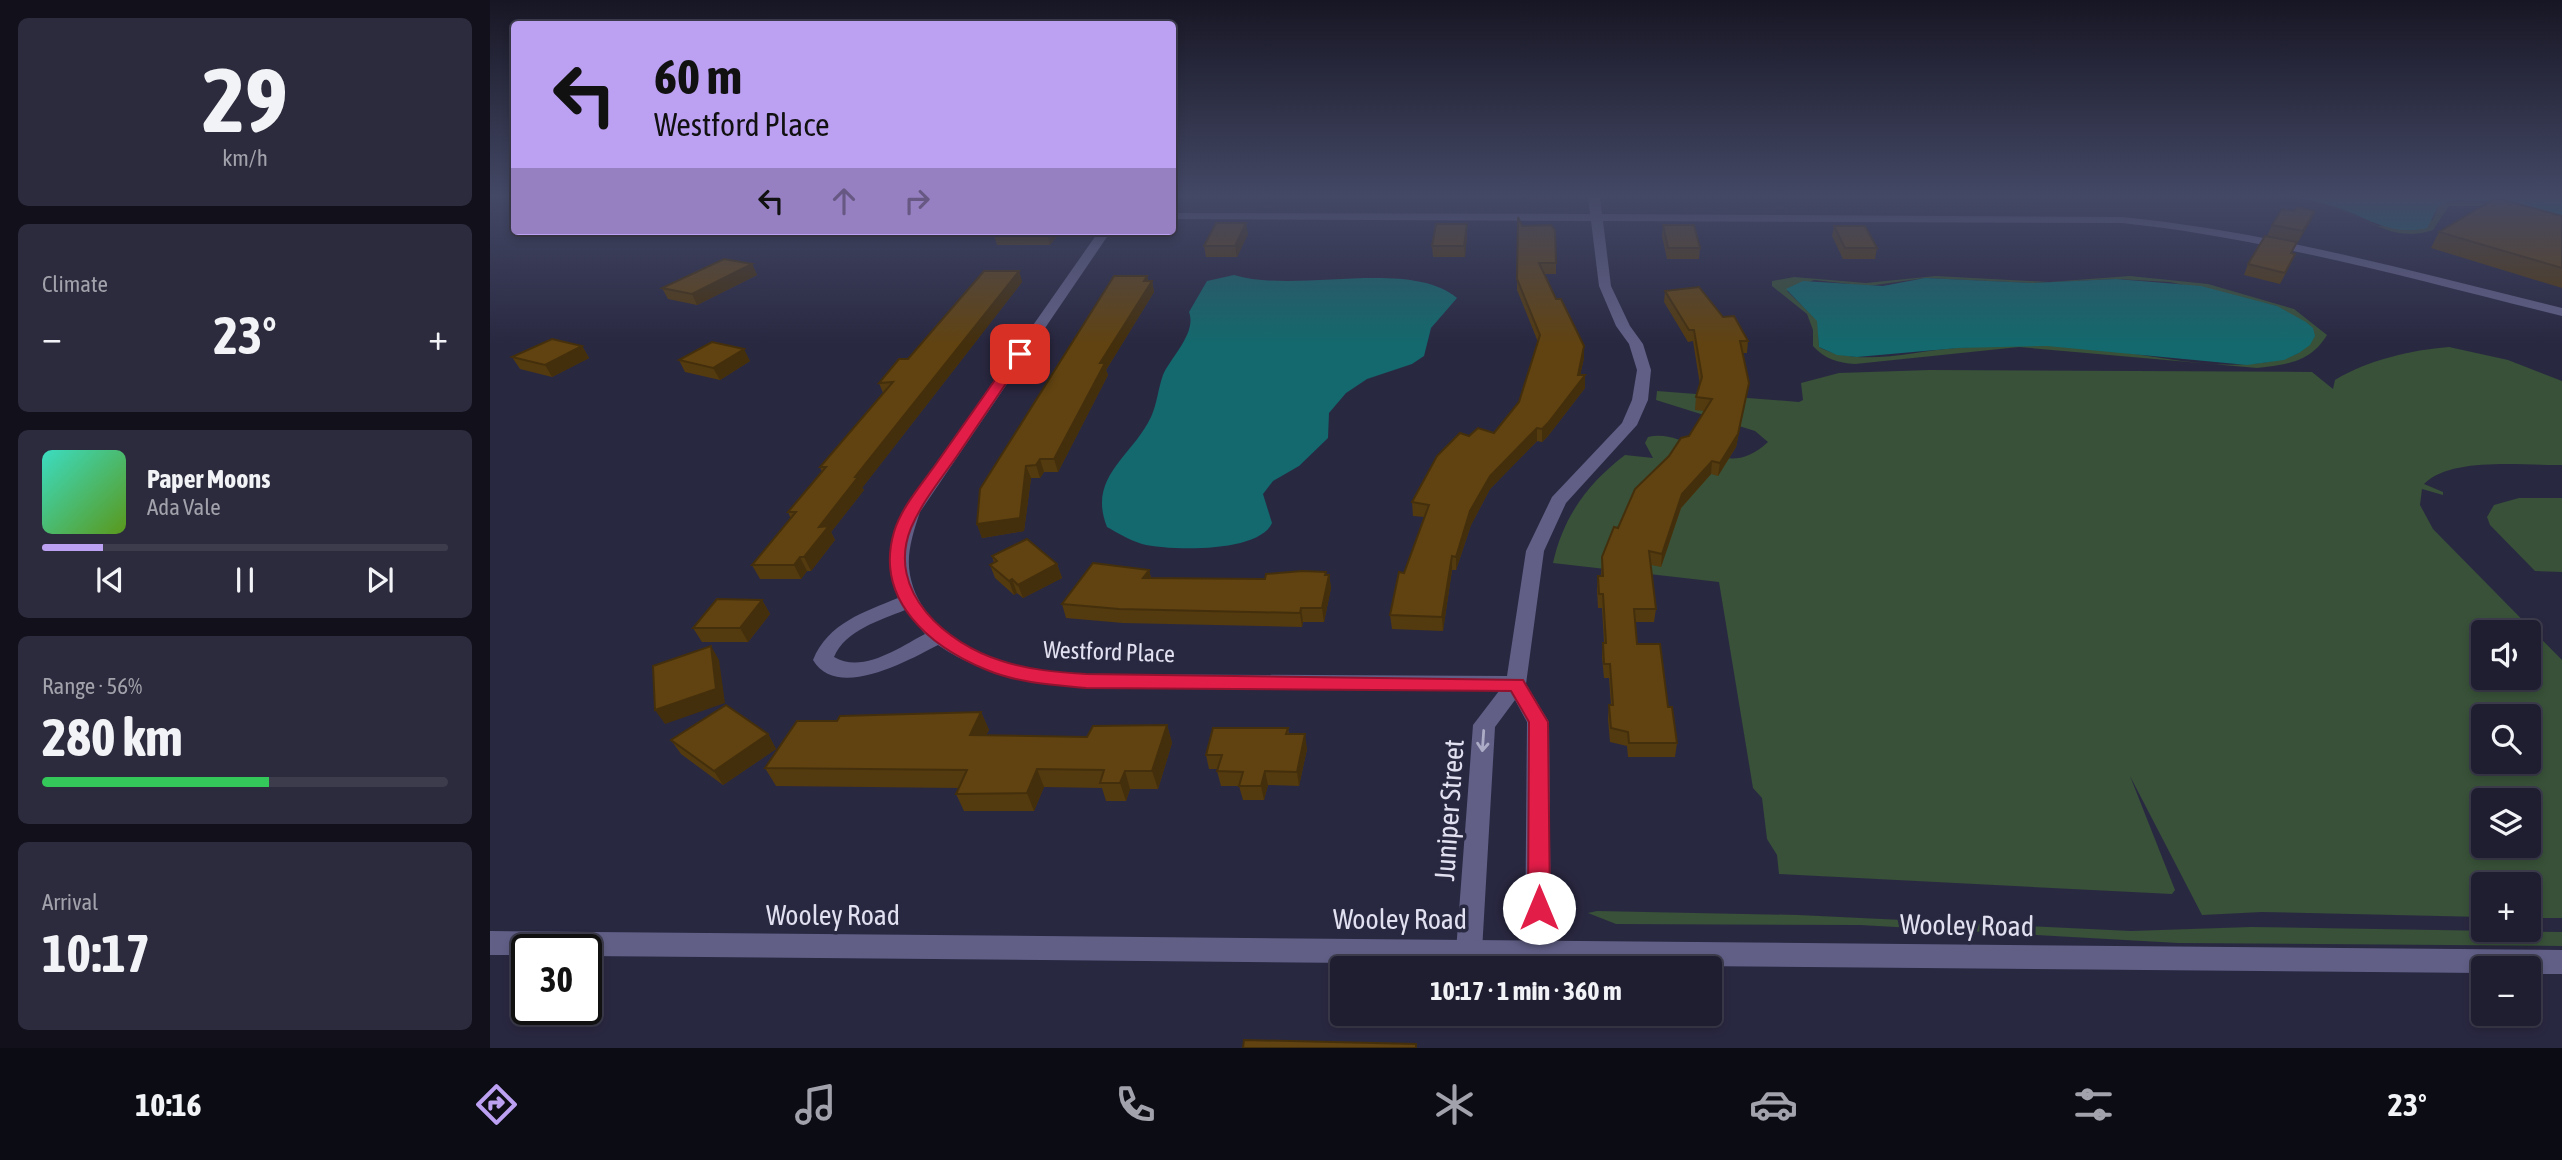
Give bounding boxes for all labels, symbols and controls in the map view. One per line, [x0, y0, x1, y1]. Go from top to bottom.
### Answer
text: 29 [202, 47, 288, 151]
text: 60 m [654, 48, 742, 104]
icon: left [539, 49, 630, 140]
text: Westford Place [654, 106, 830, 143]
text: km/h [222, 145, 268, 171]
icon: left [752, 182, 790, 220]
icon: ahead [825, 182, 863, 220]
icon: right [898, 182, 936, 220]
text: Climate [42, 271, 108, 297]
text: 23° [213, 305, 277, 365]
text: − [42, 315, 62, 358]
text: + [428, 315, 448, 358]
pin [990, 324, 1050, 384]
icon: arrive [1001, 335, 1039, 373]
text: Paper Moons [147, 464, 270, 494]
text: Ada Vale [147, 494, 221, 520]
icon: previous [91, 561, 129, 599]
icon: pause [226, 561, 264, 599]
icon: next [361, 561, 399, 599]
map controls [2471, 620, 2541, 1026]
button: sound [2471, 620, 2541, 690]
street label: Westford Place [1043, 636, 1175, 667]
text: Range · 56% [42, 673, 142, 699]
button: search [2471, 704, 2541, 774]
text: 280 km [42, 707, 183, 767]
one-way arrow [1476, 730, 1489, 752]
street label: Juniper Street [1428, 738, 1470, 882]
button: layers [2471, 788, 2541, 858]
position arrow [1502, 871, 1576, 945]
button: + [2471, 872, 2541, 942]
text: Arrival [42, 889, 98, 915]
street label: Wooley Road [766, 899, 900, 931]
street label: Wooley Road [1333, 903, 1467, 935]
street label: Wooley Road [1900, 908, 2034, 942]
text: 10:17 [42, 923, 150, 983]
speed limit sign: 30 [511, 934, 602, 1025]
button: − [2471, 956, 2541, 1026]
text: 10:17 · 1 min · 360 m [1430, 976, 1622, 1006]
icon: directions [472, 1080, 521, 1129]
icon: music [791, 1080, 840, 1129]
icon: phone [1111, 1080, 1160, 1129]
icon: climate [1430, 1080, 1479, 1129]
icon: car [1749, 1080, 1798, 1129]
icon: filters [2069, 1080, 2118, 1129]
text: 10:16 [135, 1086, 202, 1123]
text: 23° [2388, 1086, 2427, 1123]

